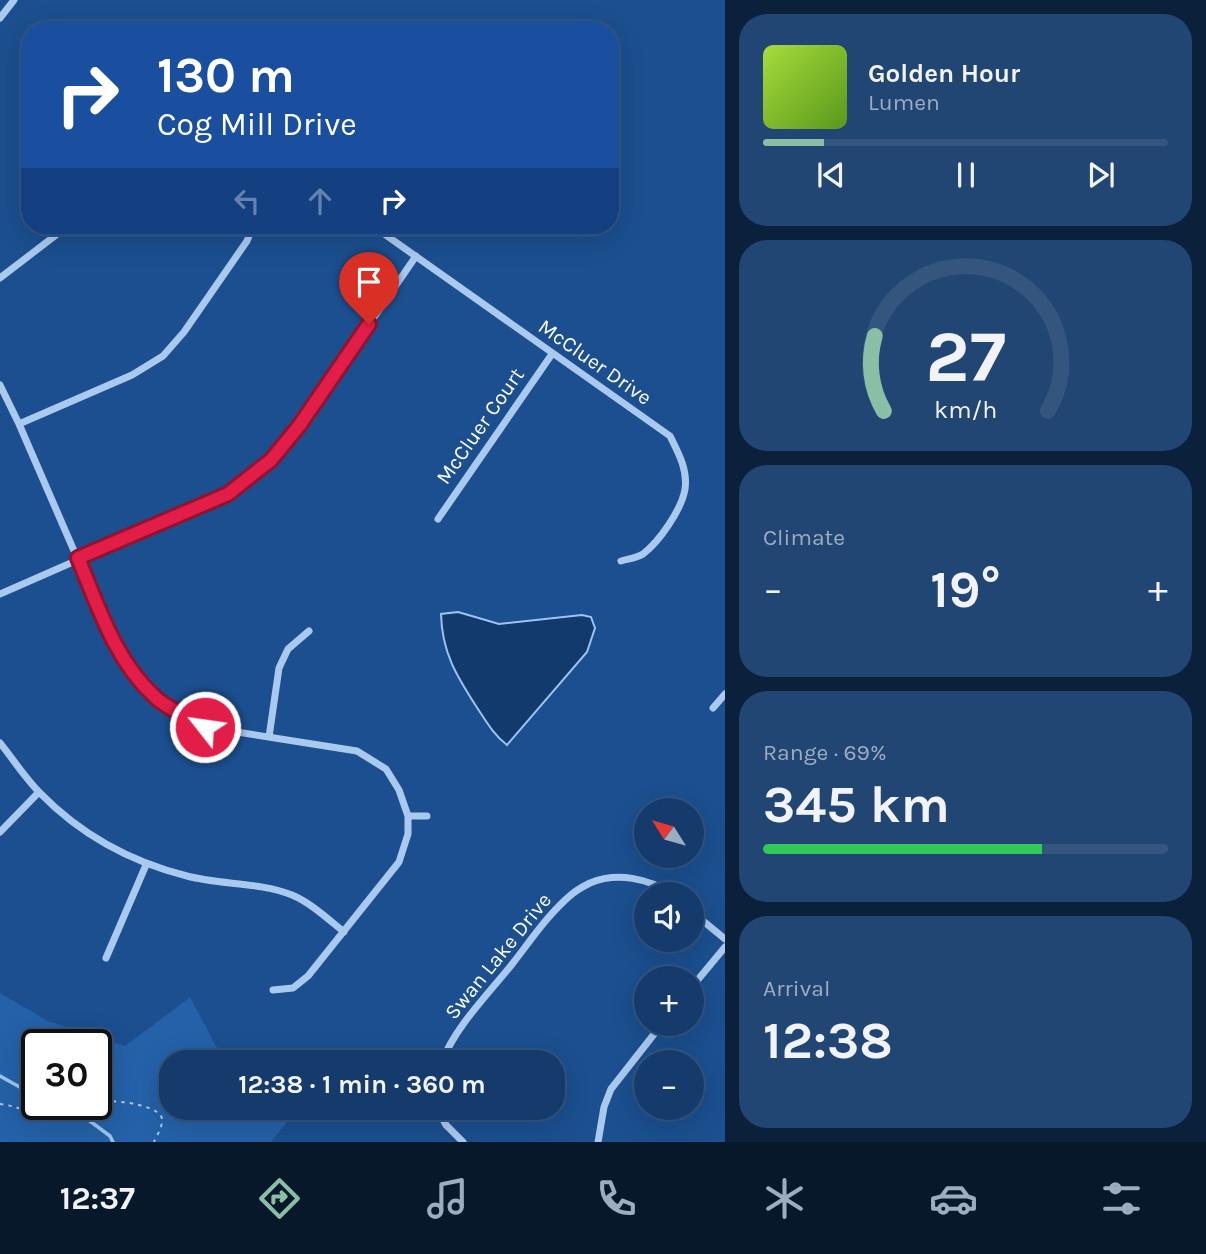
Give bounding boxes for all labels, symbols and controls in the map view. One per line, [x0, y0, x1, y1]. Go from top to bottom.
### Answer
text: 130 m [157, 47, 295, 104]
icon: right [42, 49, 133, 140]
text: Golden Hour [868, 58, 1020, 89]
text: Lumen [868, 89, 940, 116]
text: Cog Mill Drive [157, 106, 357, 143]
icon: previous [812, 156, 850, 194]
icon: pause [947, 156, 985, 194]
icon: next [1082, 156, 1120, 194]
icon: left [228, 182, 266, 220]
icon: ahead [301, 182, 339, 220]
icon: right [374, 182, 412, 220]
pin [339, 252, 399, 324]
icon: arrive [350, 263, 388, 301]
street label: McCluer Drive [534, 314, 656, 410]
text: 27 [925, 315, 1006, 400]
street label: McCluer Court [431, 363, 529, 489]
text: km/h [934, 395, 997, 424]
text: Climate [763, 524, 845, 551]
text: 19° [930, 559, 1001, 620]
text: − [763, 567, 783, 612]
text: + [1148, 567, 1168, 612]
position arrow [168, 690, 242, 764]
text: Range · 69% [763, 739, 887, 766]
text: 345 km [763, 774, 950, 835]
north arrow [634, 798, 704, 868]
map controls [634, 798, 704, 1120]
button: sound [634, 882, 704, 952]
street label: Swan Lake Drive [440, 888, 556, 1024]
button: + [634, 966, 704, 1036]
text: Arrival [763, 975, 830, 1002]
text: 12:38 [763, 1010, 893, 1071]
speed limit sign: 30 [21, 1029, 112, 1120]
button: − [634, 1050, 704, 1120]
text: 12:38 · 1 min · 360 m [238, 1069, 486, 1100]
icon: directions [255, 1174, 304, 1223]
icon: music [423, 1174, 472, 1223]
icon: phone [592, 1174, 641, 1223]
icon: climate [760, 1174, 809, 1223]
icon: car [929, 1174, 978, 1223]
icon: filters [1097, 1174, 1146, 1223]
text: 12:37 [60, 1180, 135, 1217]

